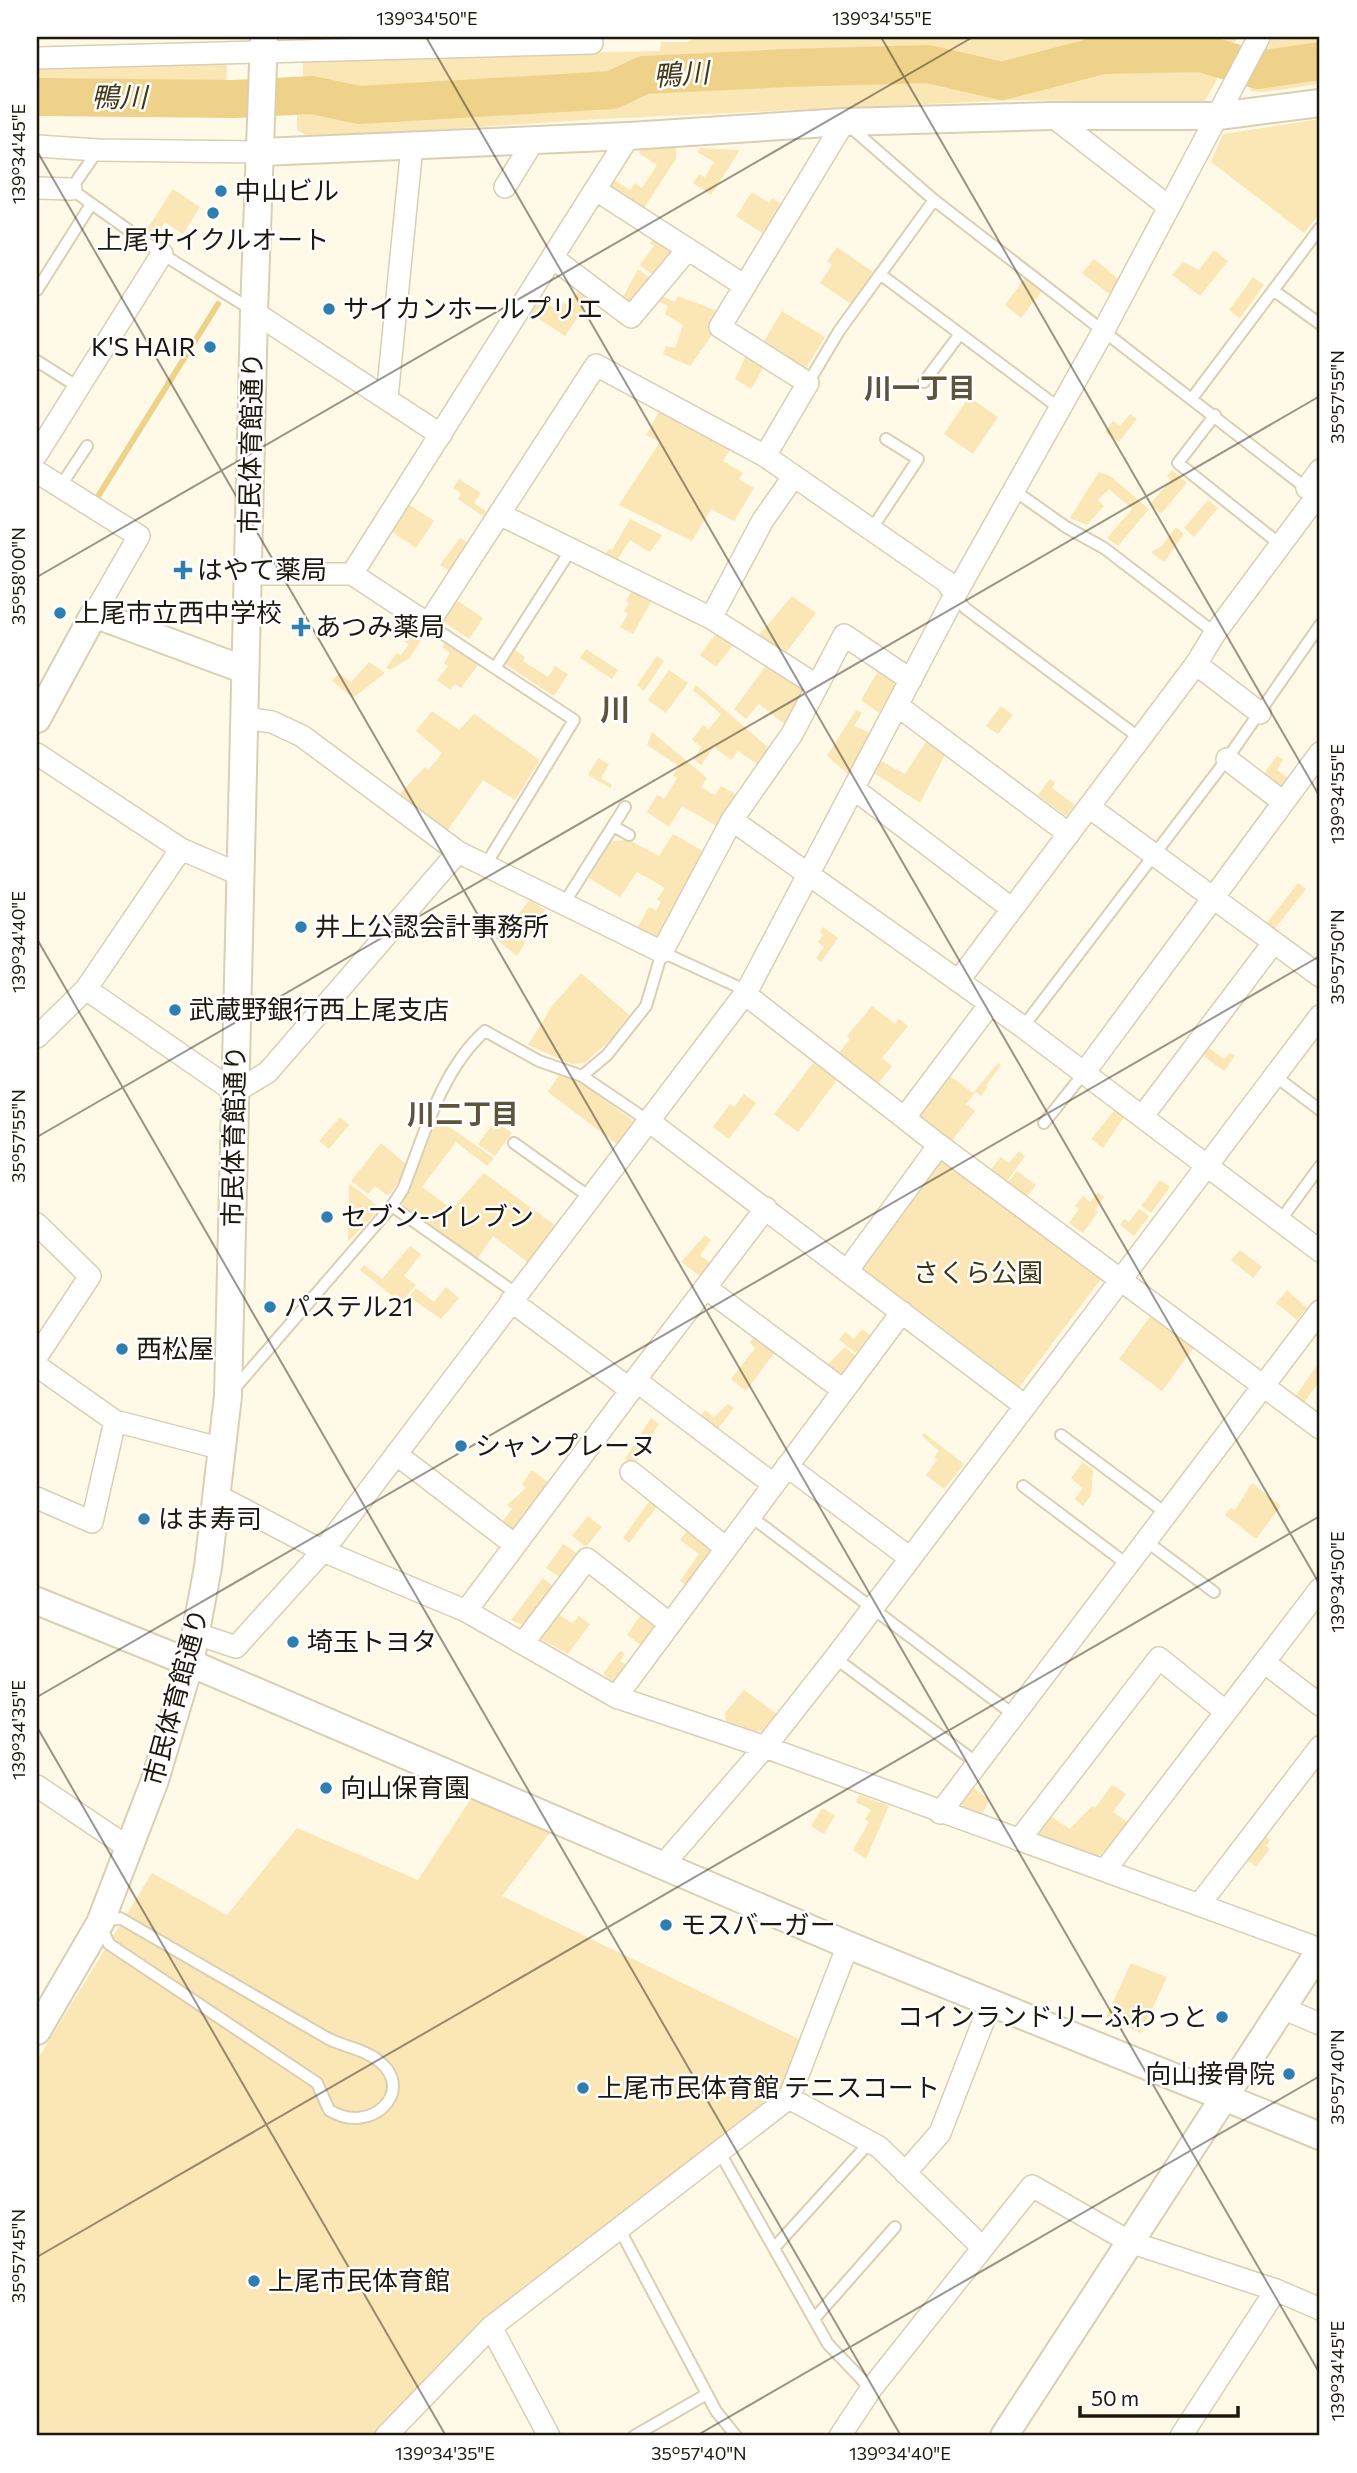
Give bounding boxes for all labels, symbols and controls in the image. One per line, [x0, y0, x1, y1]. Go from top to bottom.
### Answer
text: 139°34'50"E [376, 7, 478, 29]
text: 139°34'55"E [832, 7, 932, 29]
water label: 鴨川 [652, 54, 713, 92]
water label: 鴨川 [91, 79, 150, 113]
text: 139°34'45"E [7, 104, 29, 204]
place label: 中山ビル [235, 174, 339, 205]
marker: 中山ビル [213, 183, 229, 199]
marker: 上尾サイクルオート [205, 205, 221, 221]
place label: 上尾サイクルオート [97, 223, 329, 254]
place label: サイカンホールプリエ [343, 292, 603, 323]
marker: サイカンホールプリエ [321, 301, 337, 317]
place label: K'S HAIR [91, 330, 196, 361]
marker: K'S HAIR [202, 339, 218, 355]
text: 35°57'55"N [1326, 350, 1348, 444]
street label: 市民体育館通り [232, 352, 267, 534]
district label: 川一丁目 [864, 370, 976, 404]
text: 35°58'00"N [7, 527, 29, 625]
place label: はやて薬局 [197, 553, 327, 584]
marker: はやて薬局 [175, 562, 191, 578]
place label: 上尾市立西中学校 [74, 596, 282, 627]
marker: 上尾市立西中学校 [52, 605, 68, 621]
place label: あつみ薬局 [315, 610, 445, 641]
marker: あつみ薬局 [293, 619, 309, 635]
district label: 川 [600, 689, 630, 726]
text: 139°34'55"E [1326, 744, 1348, 844]
text: 139°34'40"E [7, 891, 29, 993]
place label: 井上公認会計事務所 [315, 910, 549, 941]
text: 35°57'50"N [1326, 910, 1348, 1004]
marker: 井上公認会計事務所 [293, 919, 309, 935]
place label: 武蔵野銀行西上尾支店 [189, 993, 449, 1024]
marker: 武蔵野銀行西上尾支店 [167, 1002, 183, 1018]
street label: 市民体育館通り [215, 1045, 250, 1227]
text: 35°57'55"N [7, 1089, 29, 1183]
district label: 川二丁目 [407, 1096, 519, 1130]
place label: セブン-イレブン [341, 1200, 534, 1231]
marker: セブン-イレブン [319, 1209, 335, 1225]
park label: さくら公園 [913, 1256, 1043, 1287]
place label: パステル21 [284, 1290, 414, 1321]
marker: パステル21 [262, 1299, 278, 1315]
place label: 西松屋 [136, 1332, 214, 1363]
marker: 西松屋 [114, 1341, 130, 1357]
place label: シャンプレーヌ [475, 1429, 656, 1460]
marker: シャンプレーヌ [453, 1438, 469, 1454]
place label: はま寿司 [158, 1502, 262, 1533]
marker: はま寿司 [136, 1511, 152, 1527]
text: 139°34'50"E [1326, 1531, 1348, 1633]
street label: 市民体育館通り [136, 1605, 213, 1789]
place label: 埼玉トヨタ [307, 1625, 437, 1656]
marker: 埼玉トヨタ [285, 1634, 301, 1650]
text: 139°34'35"E [7, 1680, 29, 1780]
place label: 向山保育園 [340, 1771, 470, 1802]
marker: 向山保育園 [318, 1780, 334, 1796]
place label: モスバーガー [680, 1908, 836, 1939]
marker: モスバーガー [658, 1917, 674, 1933]
place label: コインランドリーふわっと [897, 2000, 1208, 2031]
marker: コインランドリーふわっと [1214, 2009, 1230, 2025]
text: 35°57'40"N [1326, 2029, 1348, 2125]
place label: 向山接骨院 [1145, 2057, 1275, 2088]
marker: 向山接骨院 [1281, 2066, 1297, 2082]
place label: 上尾市民体育館 テニスコート [597, 2071, 940, 2102]
marker: 上尾市民体育館 テニスコート [575, 2080, 591, 2096]
text: 35°57'45"N [7, 2209, 29, 2303]
place label: 上尾市民体育館 [268, 2264, 450, 2295]
marker: 上尾市民体育館 [246, 2273, 262, 2289]
text: 139°34'45"E [1326, 2321, 1348, 2421]
scale bar [1080, 2375, 1238, 2419]
text: 50 m [1091, 2385, 1139, 2410]
text: 139°34'35"E [395, 2442, 495, 2464]
text: 35°57'40"N [651, 2442, 747, 2464]
text: 139°34'40"E [849, 2442, 951, 2464]

